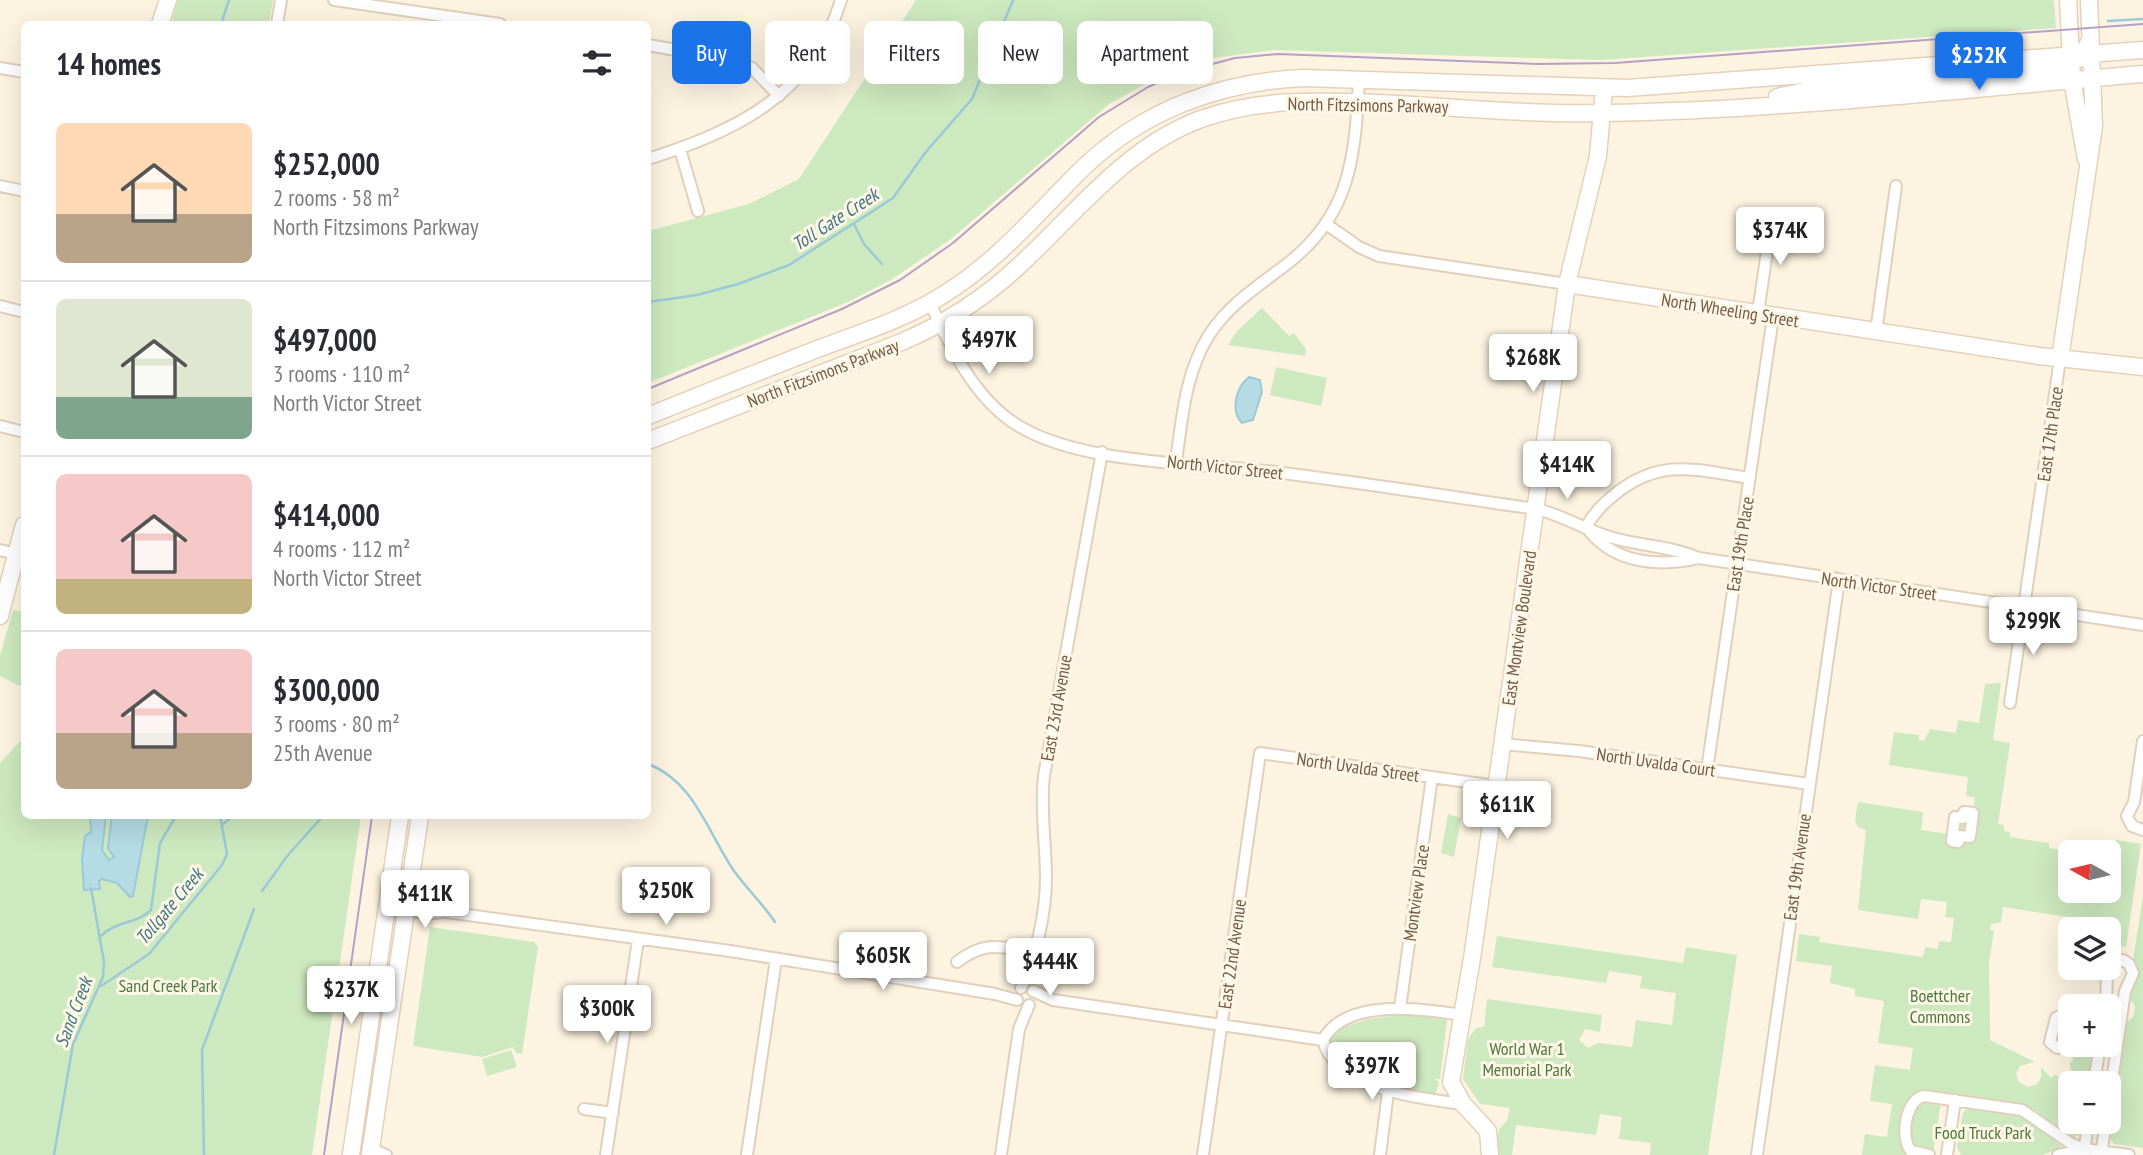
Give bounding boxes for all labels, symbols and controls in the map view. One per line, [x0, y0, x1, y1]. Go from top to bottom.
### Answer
chip: Buy [672, 21, 751, 84]
chip: Rent [765, 21, 850, 84]
chip: Filters [864, 21, 964, 84]
chip: New [978, 21, 1063, 84]
chip: Apartment [1077, 21, 1213, 84]
pin: $252K [1930, 32, 2028, 92]
text: $252K [1951, 40, 2007, 69]
text: 14 homes [56, 44, 161, 83]
icon: filters [578, 44, 616, 82]
street label: North Fitzsimons Parkway [1287, 92, 1449, 118]
text: $252,000 [273, 144, 380, 183]
icon: home [112, 151, 196, 235]
water label: Toll Gate Creek [787, 181, 885, 256]
text: 2 rooms · 58 m² [273, 183, 400, 212]
pin: $374K [1731, 208, 1829, 267]
text: North Fitzsimons Parkway [273, 212, 479, 241]
text: $374K [1752, 215, 1808, 244]
street label: North Wheeling Street [1660, 288, 1800, 332]
pin: $497K [940, 316, 1038, 376]
text: $497,000 [273, 320, 377, 359]
text: $497K [961, 324, 1017, 353]
icon: home [112, 327, 196, 411]
street label: North Fitzsimons Parkway [744, 333, 902, 413]
pin: $268K [1484, 334, 1582, 394]
text: $268K [1505, 342, 1561, 371]
text: 3 rooms · 110 m² [273, 359, 410, 388]
street label: East 17th Place [2032, 385, 2068, 483]
text: North Victor Street [273, 388, 422, 417]
pin: $414K [1518, 442, 1616, 501]
street label: North Victor Street [1166, 449, 1284, 485]
text: $414K [1539, 449, 1595, 478]
text: $414,000 [273, 495, 380, 534]
street label: East 19th Place [1721, 495, 1759, 593]
icon: home [112, 502, 196, 586]
text: 4 rooms · 112 m² [273, 534, 410, 563]
street label: East Montview Boulevard [1497, 549, 1541, 707]
text: North Victor Street [273, 563, 422, 592]
street label: North Victor Street [1820, 567, 1938, 605]
pin: $299K [1984, 598, 2082, 657]
text: $299K [2005, 605, 2061, 634]
street label: East 23rd Avenue [1035, 653, 1077, 763]
text: $300,000 [273, 670, 380, 709]
icon: home [112, 677, 196, 761]
text: 3 rooms · 80 m² [273, 709, 400, 738]
text: 25th Avenue [273, 738, 373, 767]
street label: North Uvalda Court [1595, 742, 1717, 782]
street label: North Uvalda Street [1295, 747, 1421, 787]
pin: $611K [1458, 782, 1556, 841]
text: $611K [1479, 789, 1535, 818]
street label: East 19th Avenue [1778, 812, 1816, 922]
north arrow [2058, 840, 2121, 903]
map controls [2058, 840, 2121, 1134]
street label: Montview Place [1398, 843, 1434, 943]
water label: Tollgate Creek [130, 861, 210, 949]
pin: $250K [617, 867, 715, 927]
pin: $411K [376, 870, 474, 930]
text: $250K [638, 875, 694, 904]
text: $411K [397, 878, 453, 907]
street label: East 22nd Avenue [1213, 898, 1251, 1010]
button: layers [2058, 917, 2121, 980]
pin: $605K [834, 932, 932, 992]
pin: $444K [1001, 939, 1099, 998]
text: $605K [855, 940, 911, 969]
text: $444K [1022, 946, 1078, 975]
pin: $237K [302, 967, 400, 1026]
water label: Sand Creek [49, 971, 98, 1050]
park label: Sand Creek Park [118, 974, 218, 997]
text: $237K [323, 974, 379, 1003]
park label: Boettcher Commons [1910, 984, 1970, 1028]
pin: $300K [558, 986, 656, 1045]
text: $300K [579, 993, 635, 1022]
button: + [2058, 994, 2121, 1057]
park label: World War 1 Memorial Park [1482, 1037, 1572, 1081]
pin: $397K [1323, 1042, 1421, 1102]
text: $397K [1344, 1050, 1400, 1079]
button: − [2058, 1071, 2121, 1134]
park label: Food Truck Park [1935, 1121, 2031, 1144]

